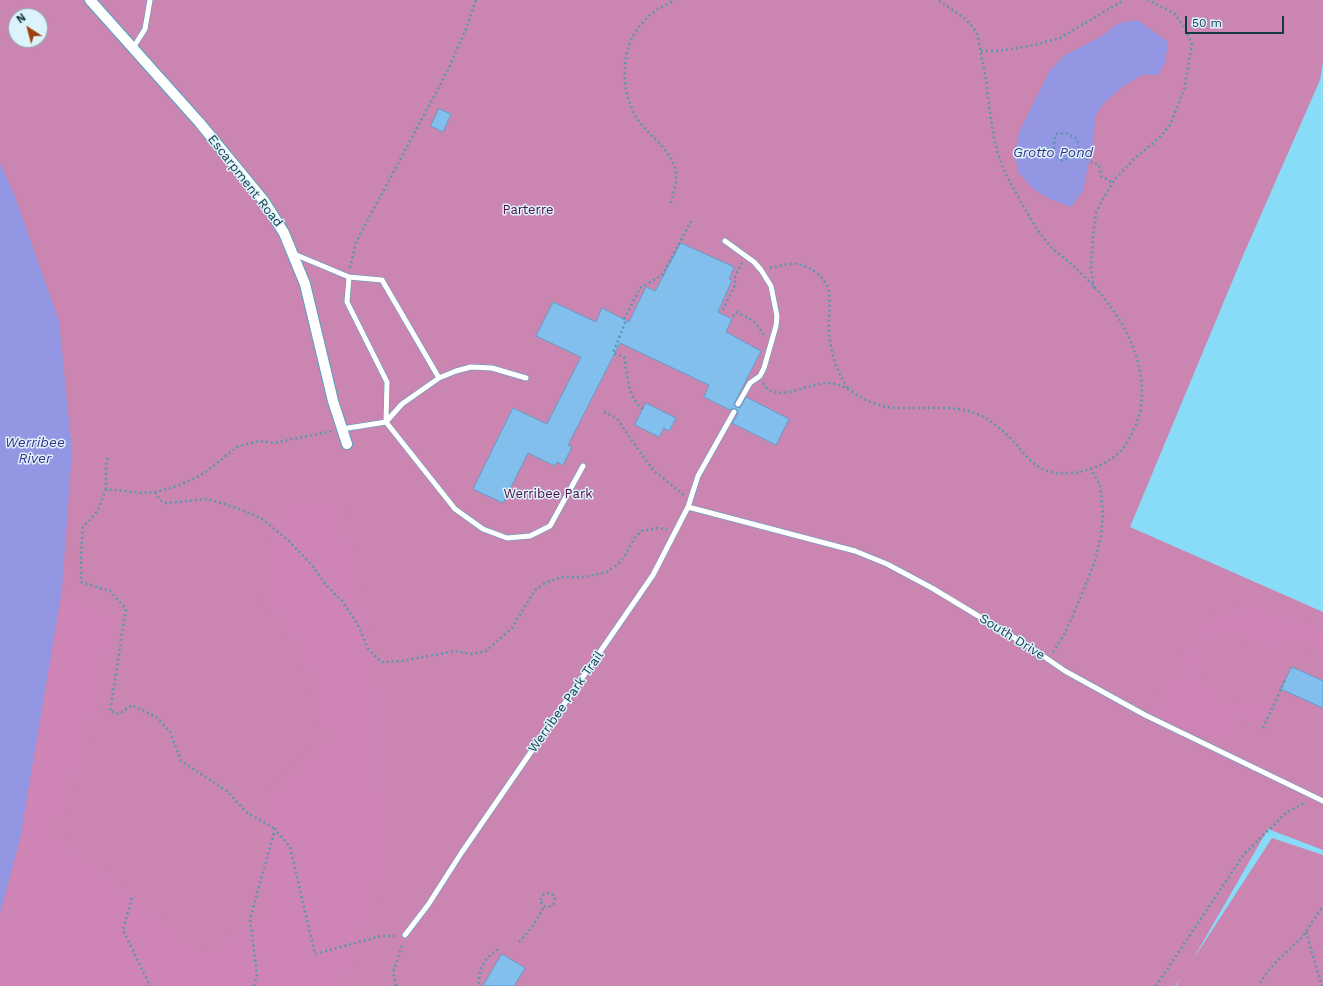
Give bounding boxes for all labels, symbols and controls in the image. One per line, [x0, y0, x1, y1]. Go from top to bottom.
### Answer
north arrow [8, 8, 48, 48]
scale bar [1187, 8, 1286, 34]
text: N [14, 11, 28, 26]
text: 50 m [1192, 16, 1222, 30]
street label: Escarpment Road [204, 132, 286, 230]
water label: Grotto Pond [1013, 145, 1093, 161]
park label: Parterre [502, 202, 554, 218]
water label: Werribee River [5, 435, 65, 468]
park label: Werribee Park [503, 486, 593, 502]
street label: South Drive [976, 611, 1048, 663]
street label: Werribee Park Trail [525, 648, 607, 756]

